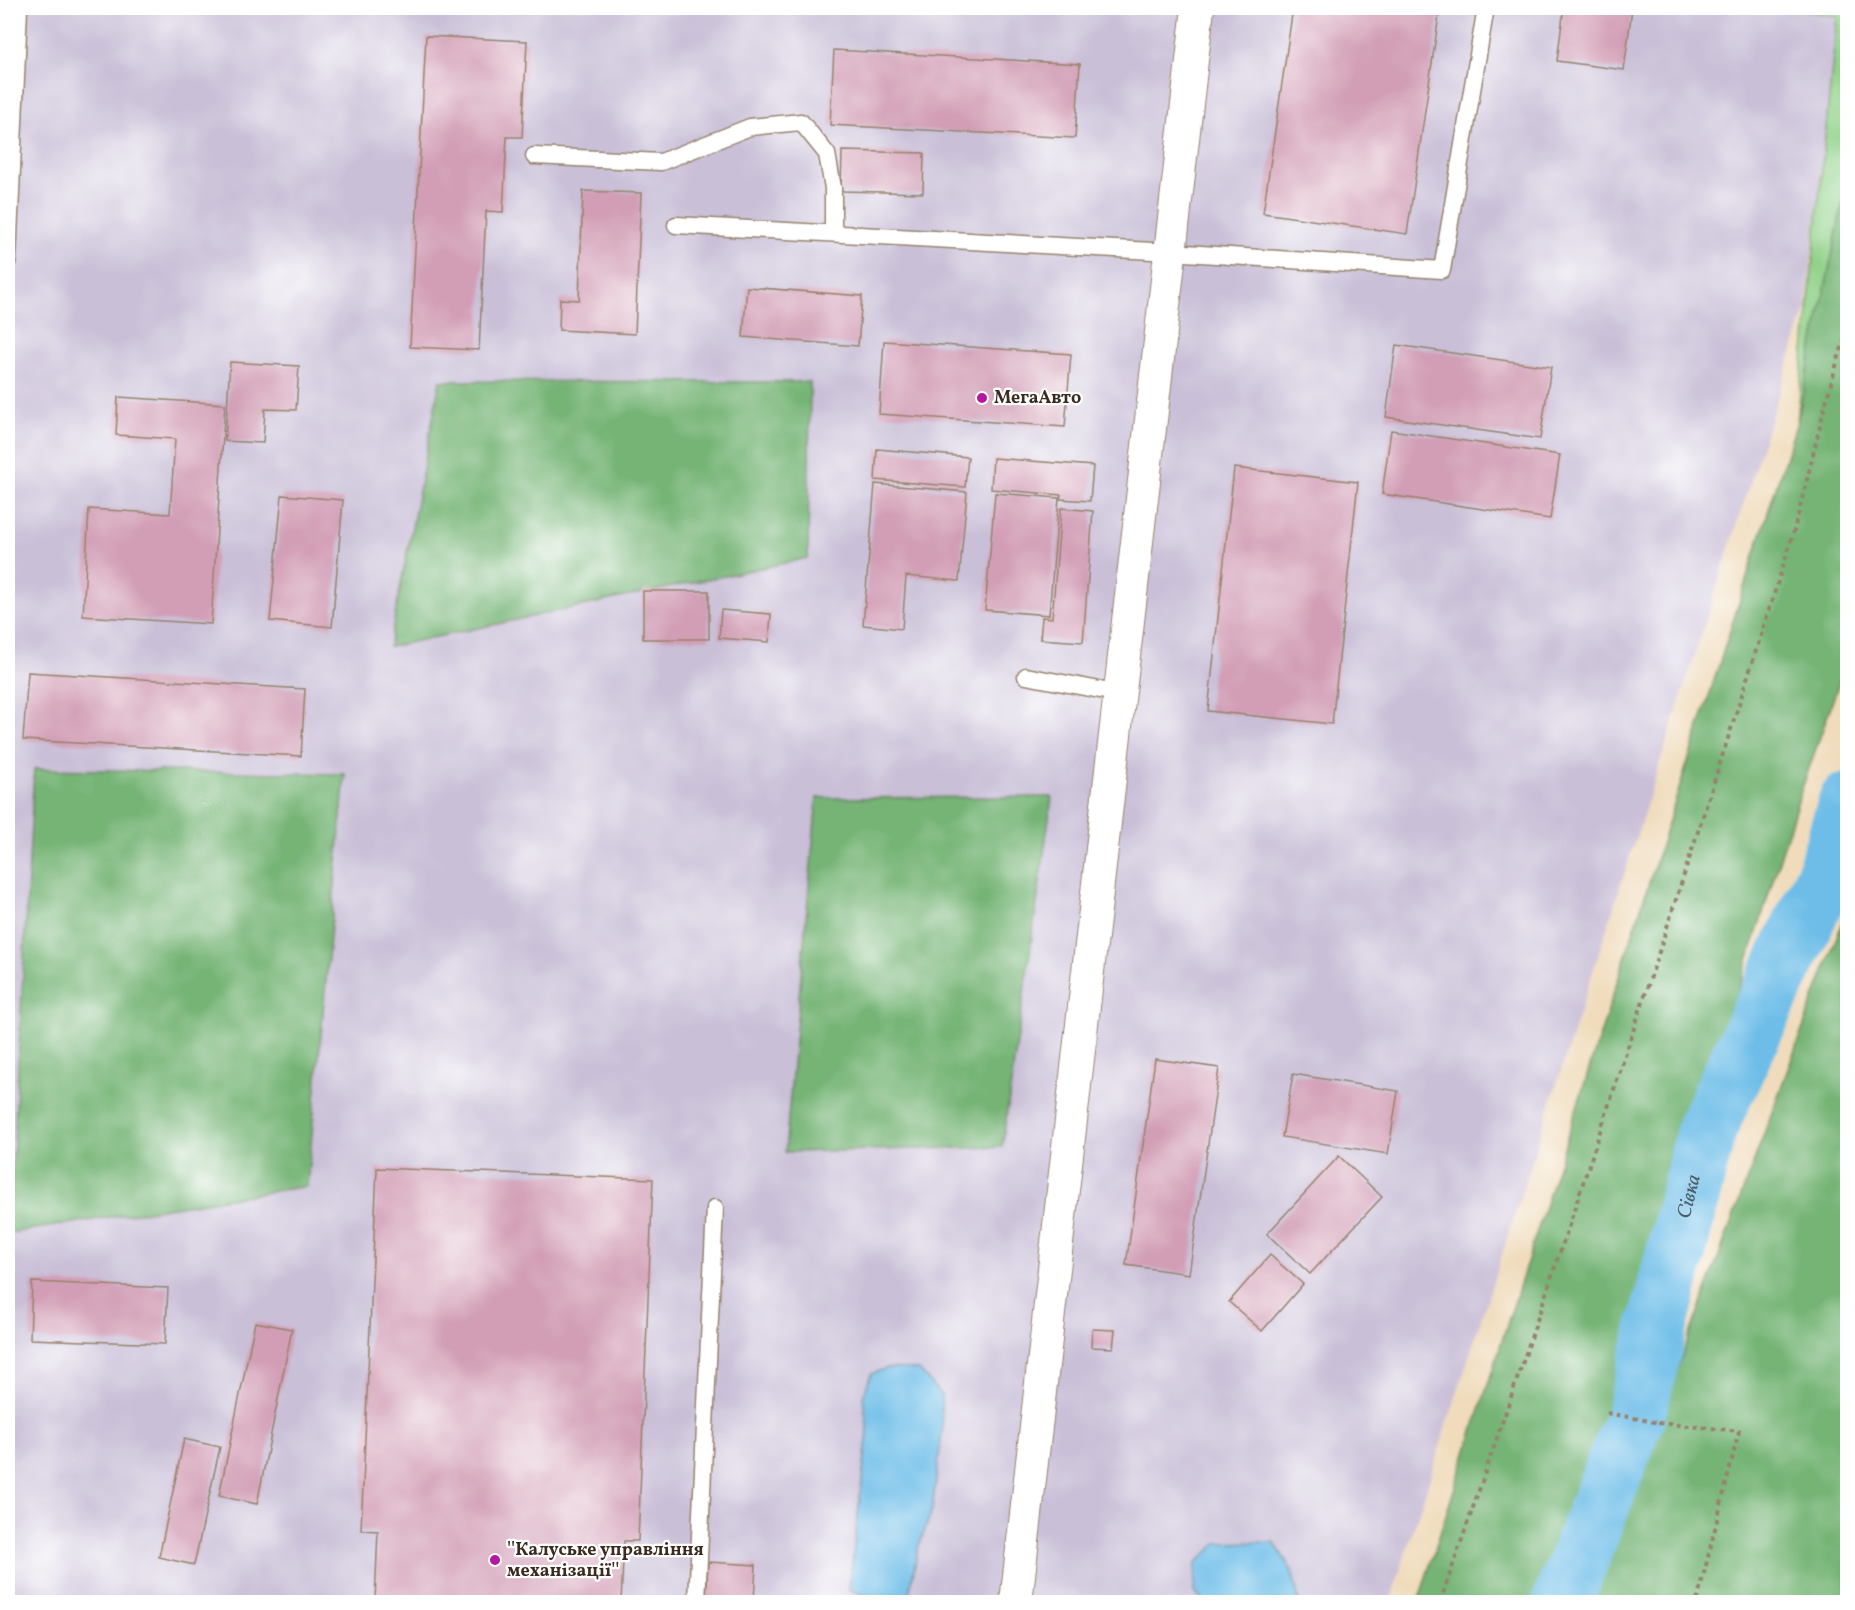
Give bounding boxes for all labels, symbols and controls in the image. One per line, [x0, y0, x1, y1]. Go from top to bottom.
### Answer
place label: МегаАвто [994, 386, 1081, 411]
marker: МегаАвто [975, 391, 989, 405]
water label: Сівка [1671, 1172, 1709, 1222]
place label: ''Калуське управління механізації'' [507, 1538, 704, 1584]
marker: ''Калуське управління механізації'' [488, 1553, 502, 1567]

